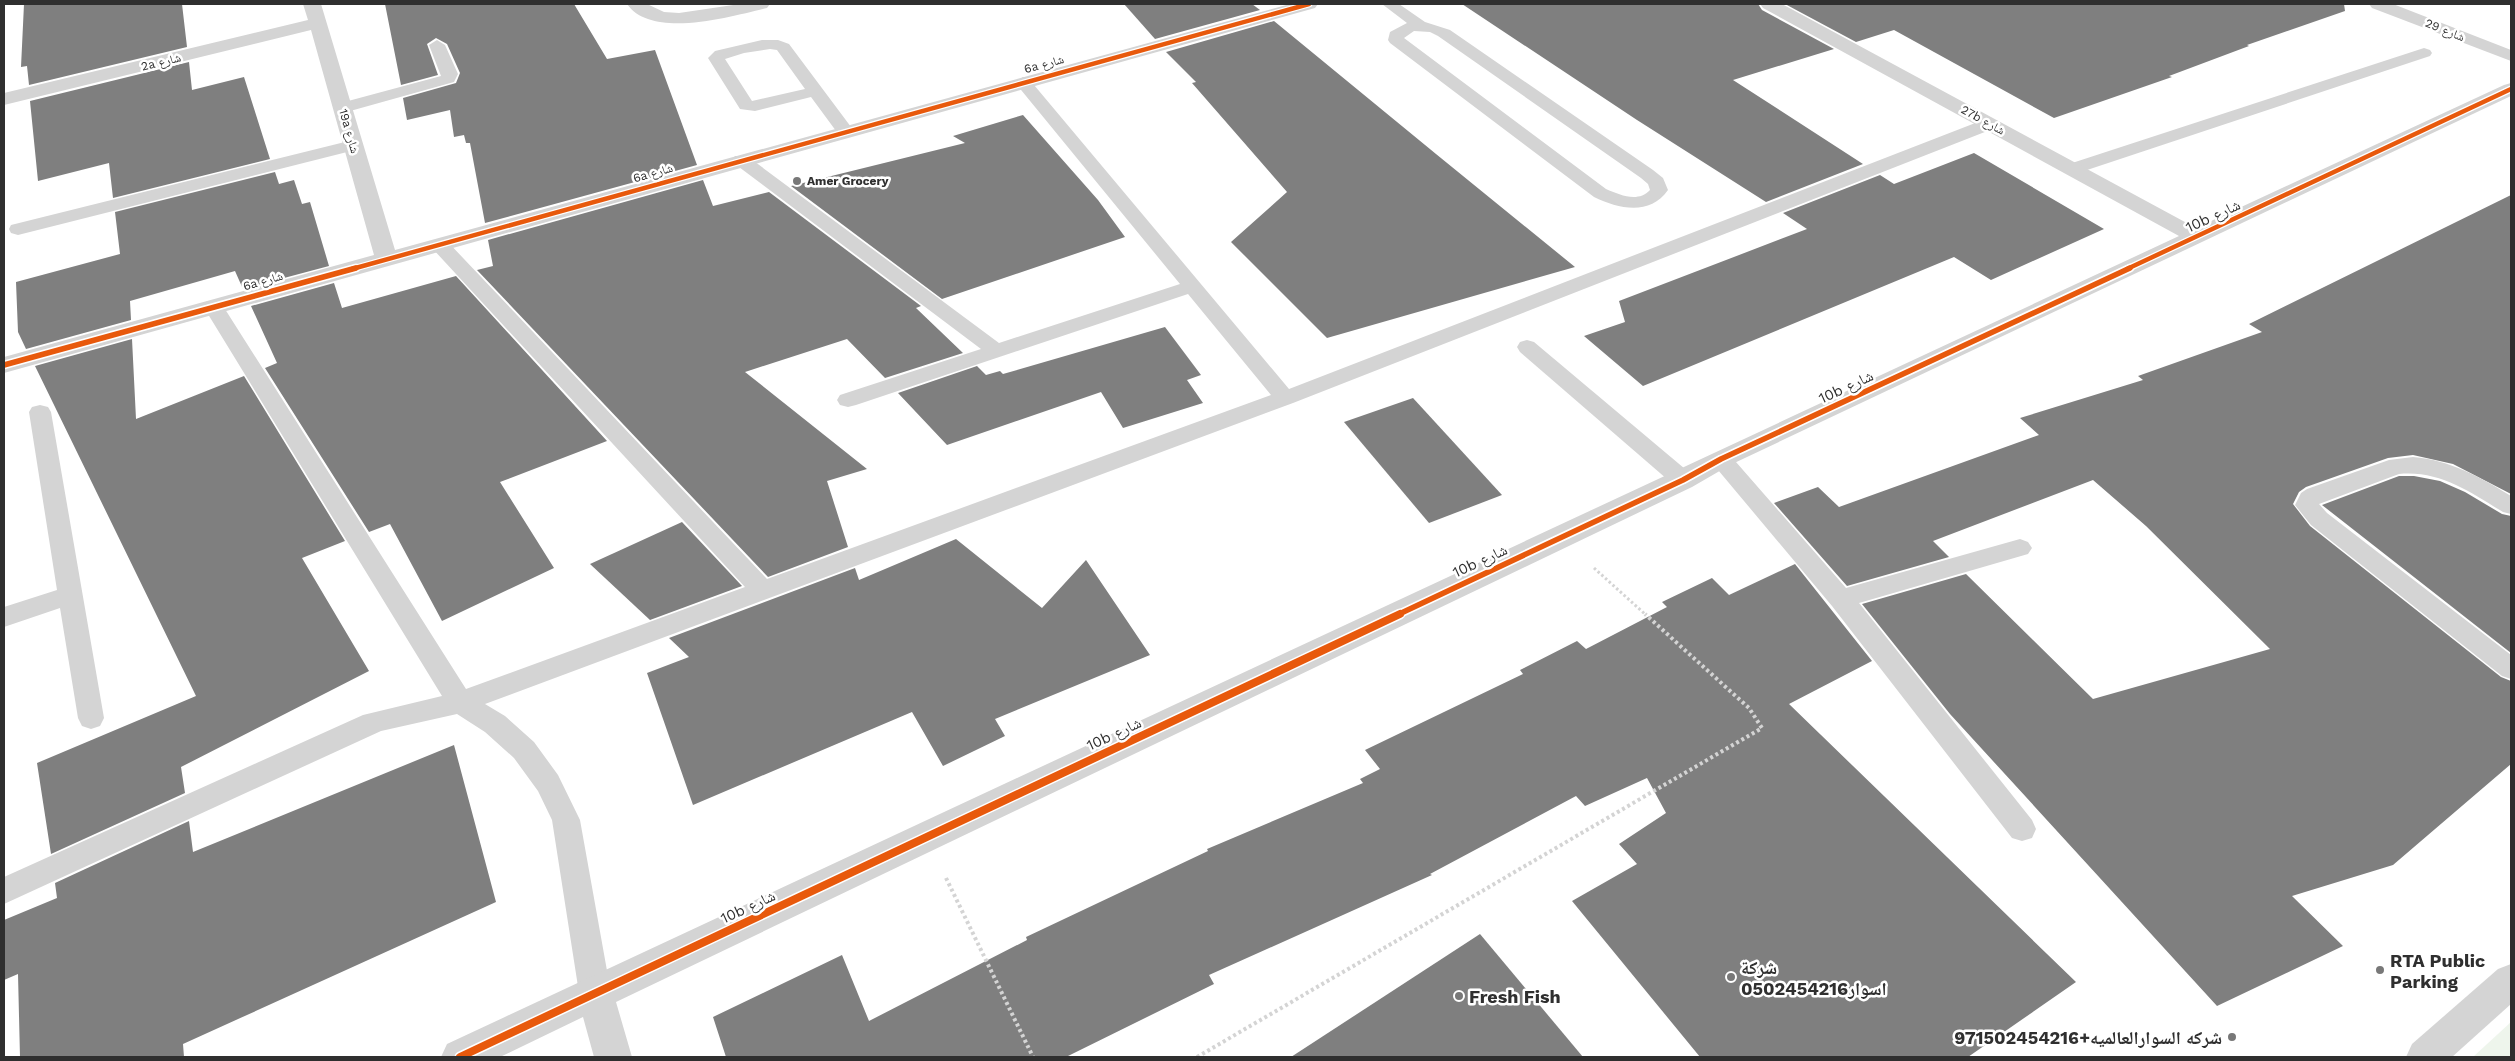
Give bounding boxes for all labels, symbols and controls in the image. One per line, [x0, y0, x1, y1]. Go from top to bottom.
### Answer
street label: شارع 29 [2423, 16, 2467, 45]
street label: 2a شارع [140, 50, 183, 75]
street label: 6a شارع [1023, 52, 1066, 77]
street label: 27b شارع [1958, 102, 2007, 139]
street label: 19a شارع [335, 107, 362, 155]
street label: 6a شارع [631, 161, 675, 186]
place label: Amer Grocery [807, 174, 889, 188]
marker: Amer Grocery [791, 175, 803, 187]
street label: 10b شارع [2183, 195, 2244, 237]
street label: 6a شارع [241, 269, 285, 294]
street label: 10b شارع [1816, 366, 1877, 408]
street label: 10b شارع [1450, 540, 1511, 582]
street label: 10b شارع [1084, 713, 1145, 755]
street label: 10b شارع [718, 886, 779, 928]
place label: RTA Public Parking [2390, 950, 2485, 992]
place label: شركة اسوار0502454216 [1741, 957, 1887, 999]
marker: RTA Public Parking [2374, 964, 2386, 976]
marker: شركة اسوار0502454216 [1725, 971, 1737, 983]
place label: Fresh Fish [1469, 986, 1561, 1007]
marker: Fresh Fish [1453, 990, 1465, 1002]
place label: شركه السوارالعالميه+971502454216 [1954, 1027, 2222, 1048]
marker: شركه السوارالعالميه+971502454216 [2226, 1031, 2238, 1043]

